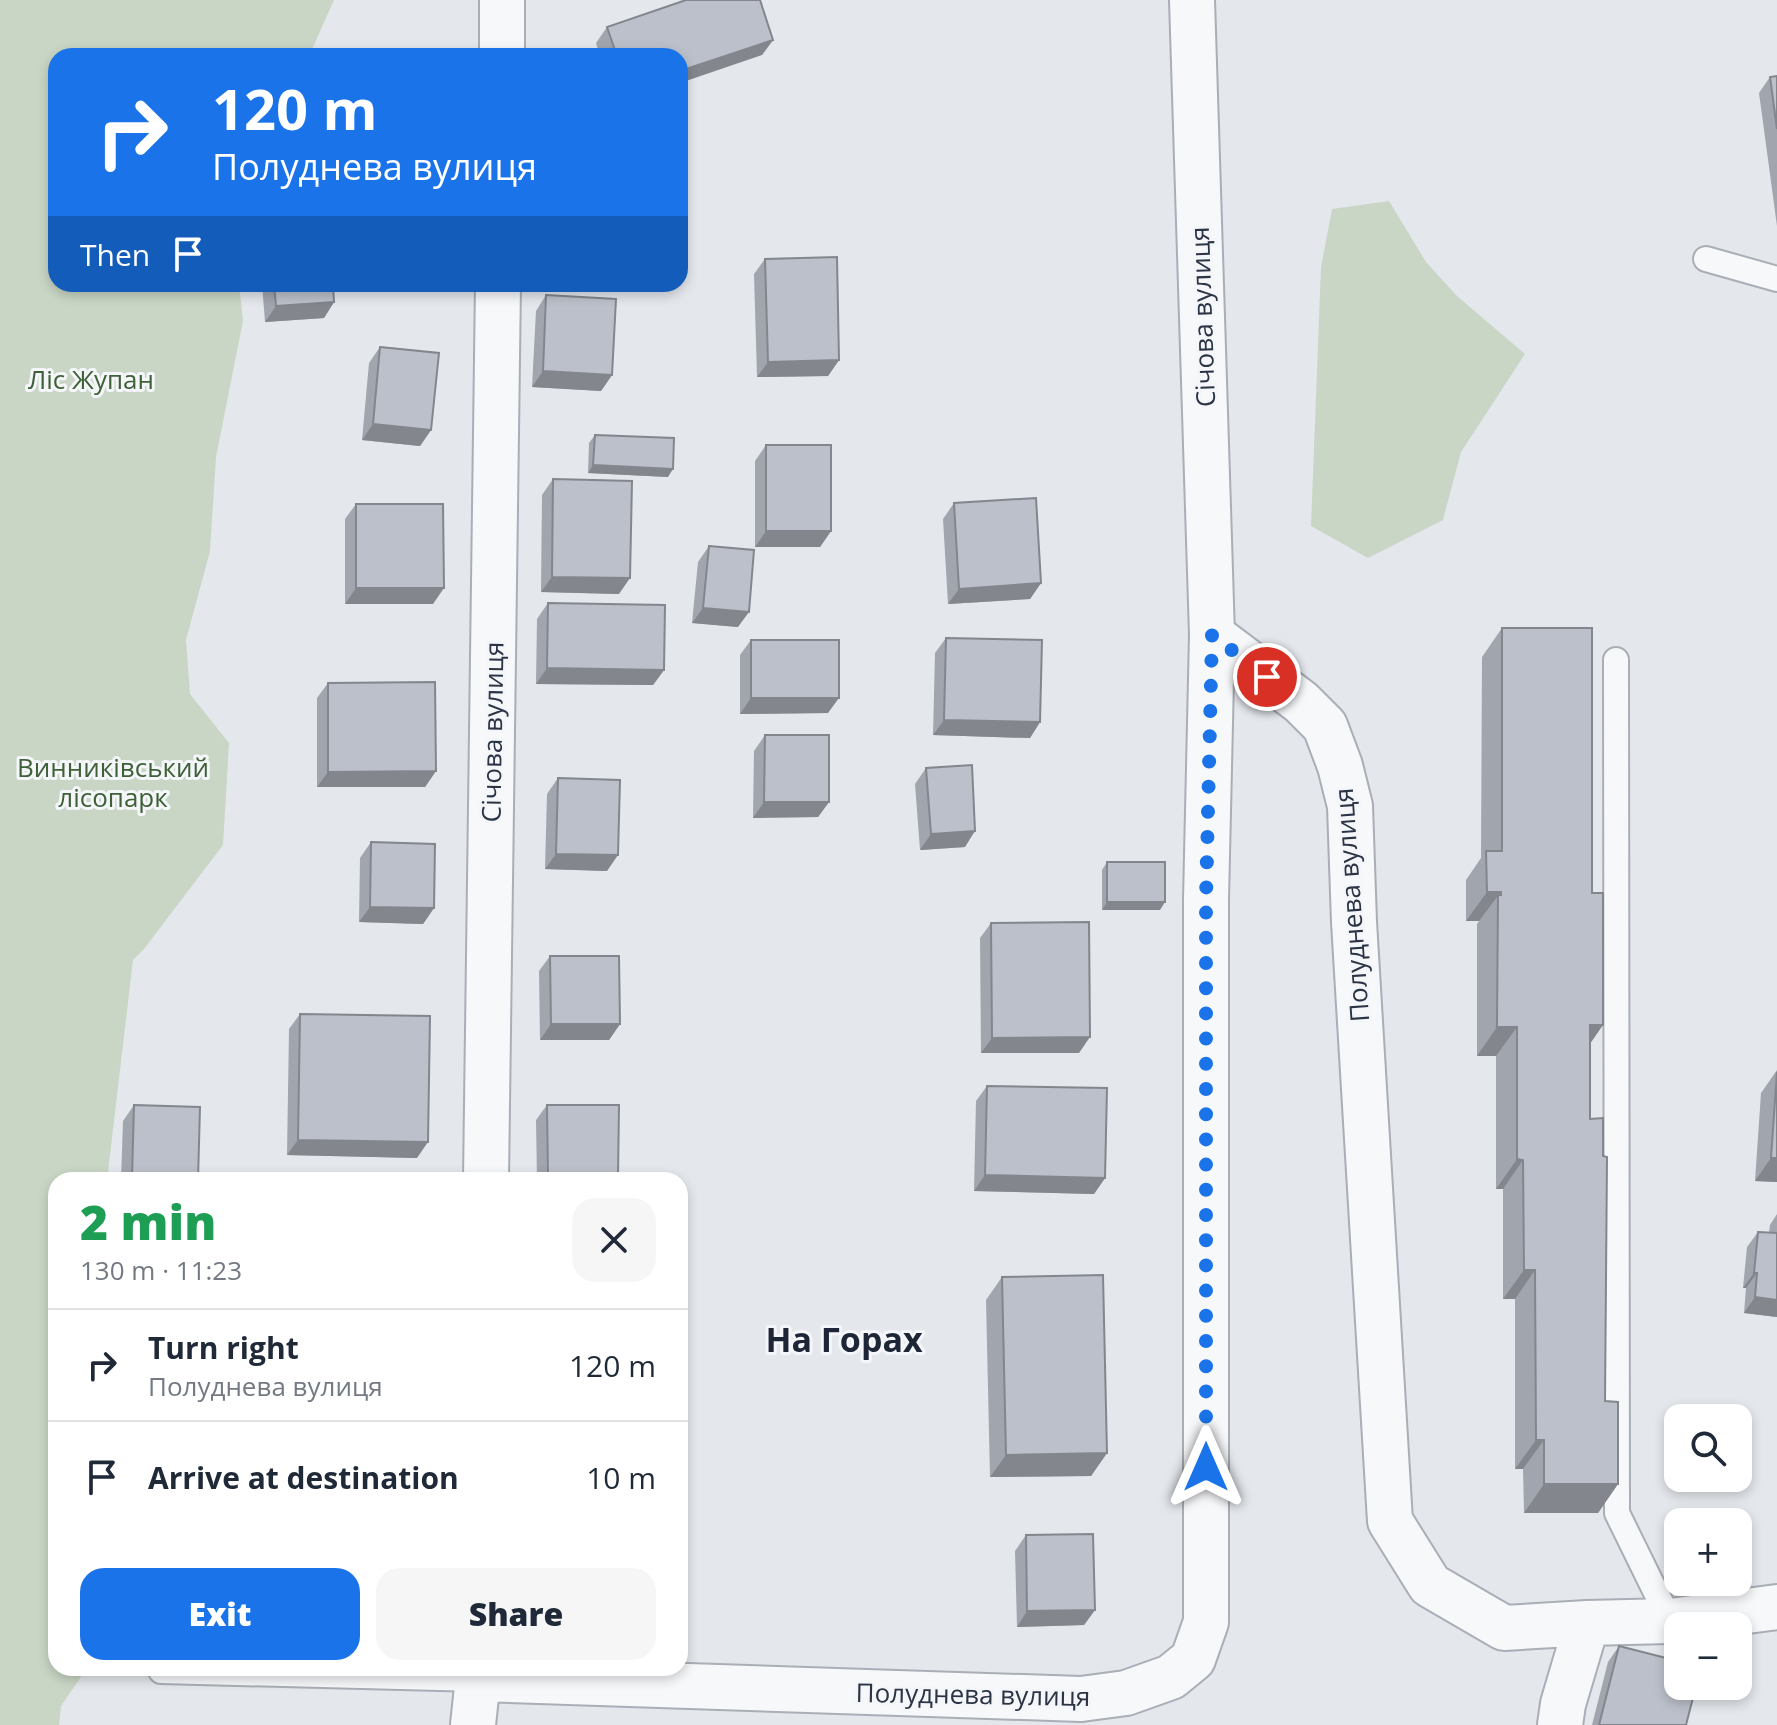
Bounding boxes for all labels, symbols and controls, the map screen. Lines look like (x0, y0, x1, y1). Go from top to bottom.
text: 120 m (212, 70, 378, 146)
icon: right (80, 80, 184, 184)
text: Полуднева вулиця (212, 142, 537, 191)
street label: Січова вулиця (1181, 226, 1223, 408)
icon: arrive (166, 232, 210, 276)
text: Then (80, 234, 150, 275)
park label: Ліс Жупан (28, 361, 154, 397)
street label: Січова вулиця (472, 641, 512, 823)
pin (1233, 643, 1301, 711)
icon: arrive (1245, 655, 1289, 699)
park label: Винниківський лісопарк (17, 749, 209, 815)
street label: Полуднева вулиця (1325, 787, 1377, 1023)
text: 2 min (80, 1189, 216, 1254)
button: close (572, 1198, 656, 1282)
text: 130 m · 11:23 (80, 1252, 242, 1288)
district label: На Горах (765, 1316, 923, 1362)
text: Turn right (148, 1327, 299, 1368)
icon: right (80, 1343, 124, 1387)
text: 120 m (569, 1345, 656, 1386)
text: Полуднева вулиця (148, 1368, 383, 1404)
map controls (1664, 1404, 1752, 1700)
button: search (1664, 1404, 1752, 1492)
position arrow (1164, 1425, 1248, 1509)
icon: arrive (80, 1455, 124, 1499)
text: Arrive at destination (148, 1457, 459, 1498)
text: 10 m (586, 1457, 656, 1498)
button: + (1664, 1508, 1752, 1596)
button: Exit (80, 1568, 360, 1660)
button: Share (376, 1568, 656, 1660)
button: − (1664, 1612, 1752, 1700)
street label: Полуднева вулиця (855, 1674, 1091, 1714)

